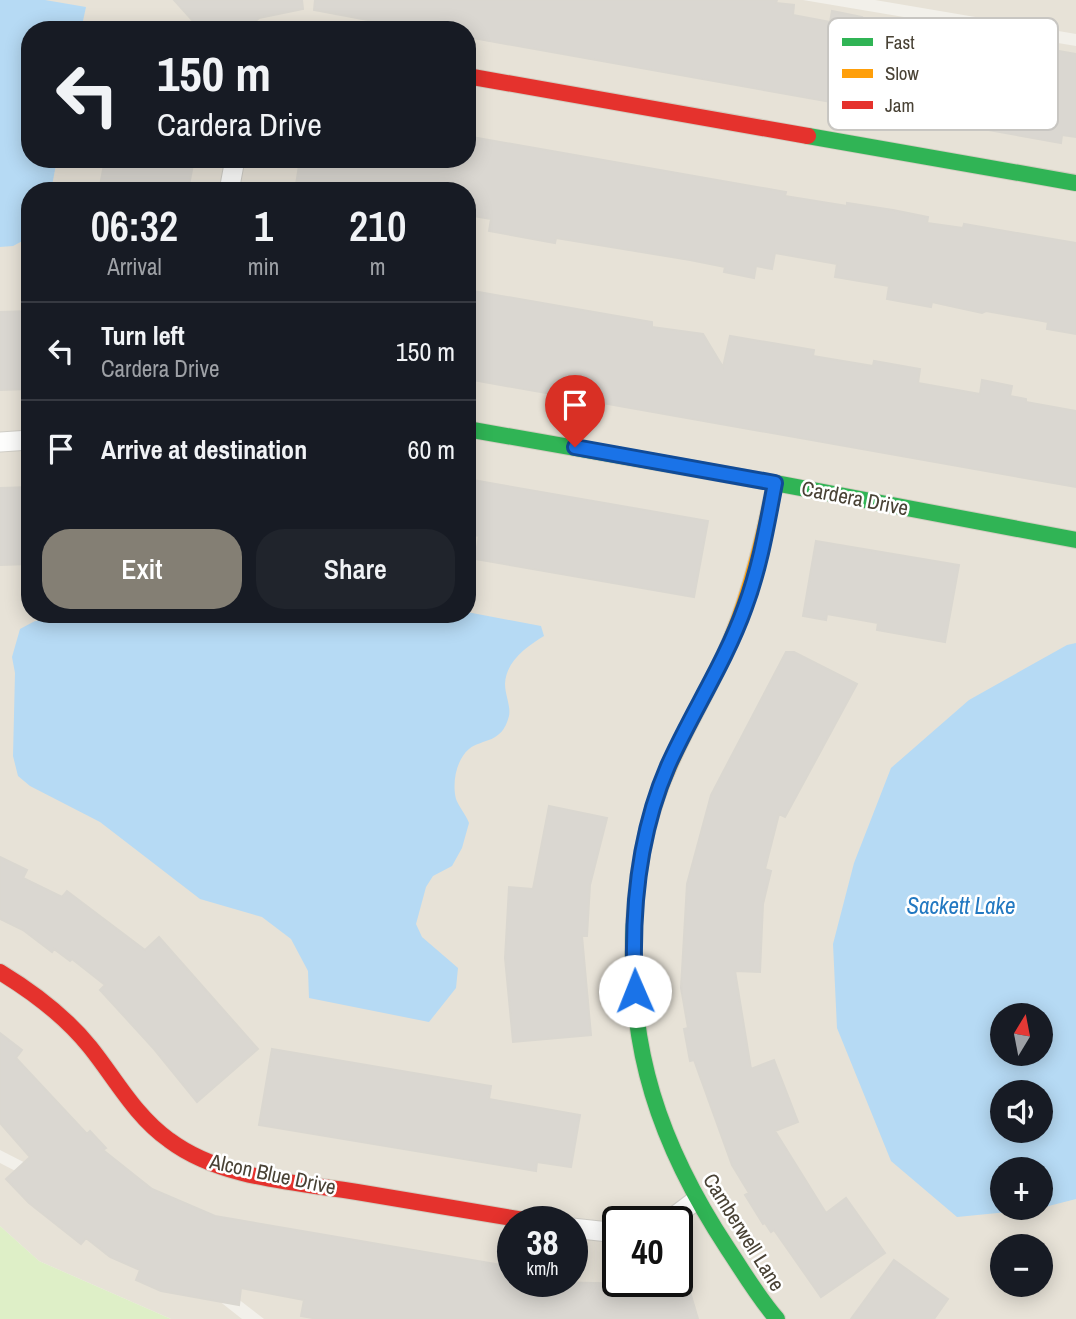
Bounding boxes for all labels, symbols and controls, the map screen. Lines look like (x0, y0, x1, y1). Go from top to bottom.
legend (828, 18, 1058, 130)
text: Fast (885, 29, 915, 55)
text: 150 m (157, 40, 271, 106)
icon: left (42, 49, 133, 140)
text: Slow (885, 60, 920, 86)
text: Jam (885, 92, 914, 118)
text: Cardera Drive (157, 103, 322, 146)
text: 06:32 (91, 198, 178, 254)
text: 1 (254, 198, 273, 254)
text: 210 (349, 198, 406, 254)
text: Arrival (107, 251, 162, 282)
text: min (248, 251, 279, 282)
text: m (370, 251, 385, 282)
text: Turn left (101, 318, 185, 353)
icon: left (42, 332, 80, 370)
text: 150 m (396, 334, 455, 369)
text: Cardera Drive (101, 353, 219, 384)
pin (545, 375, 605, 447)
icon: arrive (556, 386, 594, 424)
icon: arrive (42, 430, 80, 468)
text: Arrive at destination (101, 432, 307, 467)
text: 60 m (408, 432, 455, 467)
street label: Cardera Drive (799, 473, 911, 523)
button: Exit (42, 529, 242, 609)
button: Share (256, 529, 455, 609)
water label: Sackett Lake (906, 890, 1016, 921)
position arrow (598, 954, 672, 1028)
north arrow (990, 1003, 1054, 1066)
map controls (990, 1003, 1053, 1297)
button: sound (990, 1080, 1053, 1143)
street label: Alcon Blue Drive (206, 1146, 339, 1202)
button: + (990, 1157, 1053, 1220)
street label: Camberwell Lane (696, 1168, 792, 1296)
speed limit sign: 40 (602, 1206, 693, 1297)
text: 38 (527, 1219, 558, 1266)
button: − (990, 1234, 1053, 1297)
text: km/h (527, 1256, 559, 1281)

